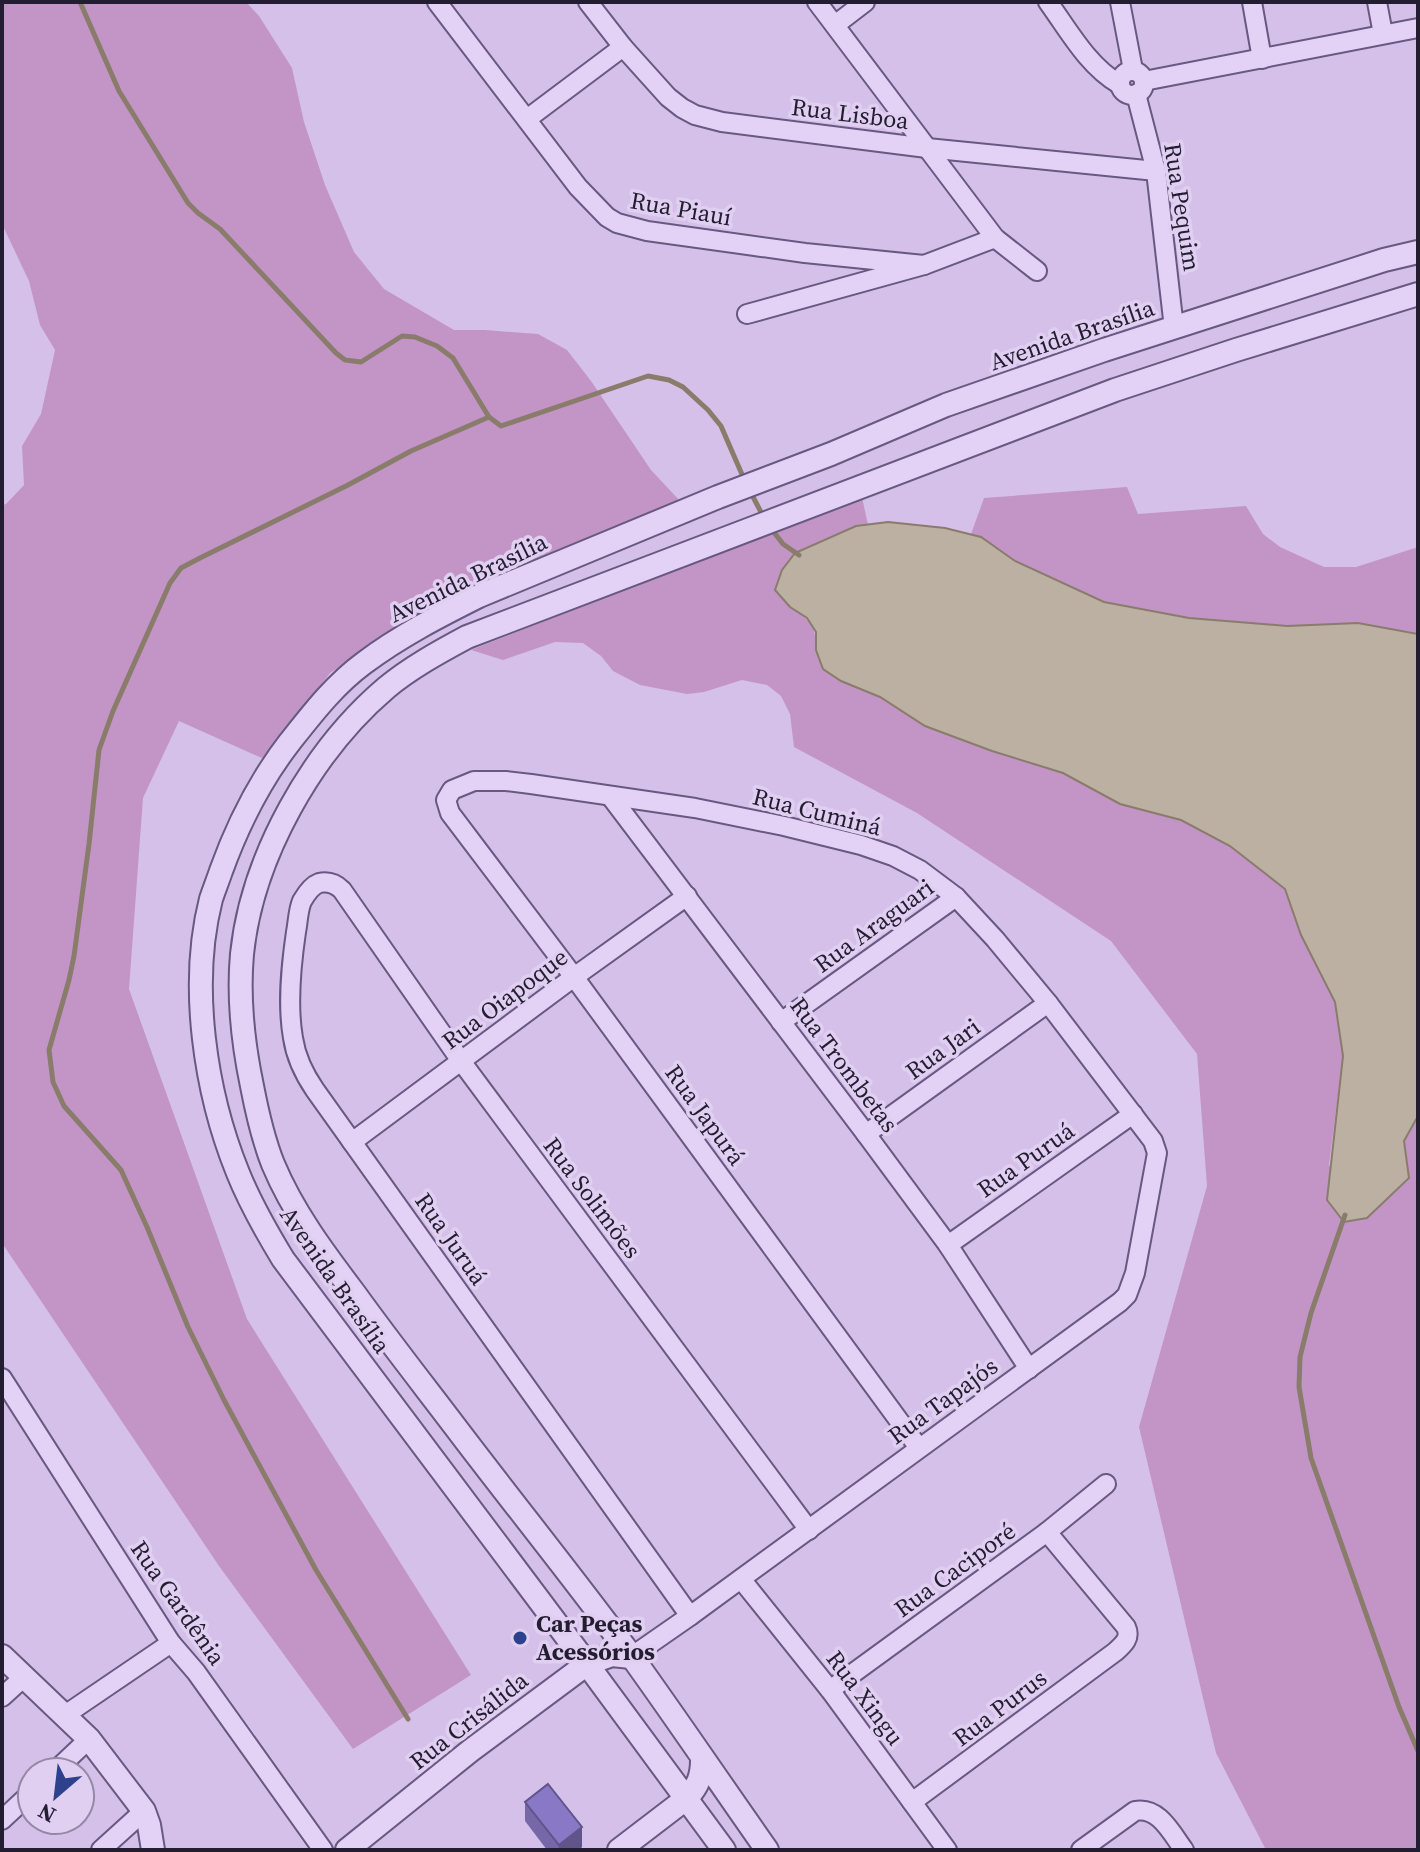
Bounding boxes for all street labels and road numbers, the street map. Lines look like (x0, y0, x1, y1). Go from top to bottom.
street label: Rua Lisboa (789, 90, 911, 137)
street label: Rua Pequim (1156, 141, 1209, 273)
street label: Rua Piauí (628, 183, 734, 234)
street label: Avenida Brasília (985, 291, 1160, 378)
street label: Avenida Brasília (383, 525, 553, 630)
street label: Rua Cuminá (749, 780, 886, 844)
street label: Rua Araguari (807, 871, 940, 980)
street label: Rua Oiapoque (435, 940, 574, 1057)
street label: Rua Trombetas (783, 990, 906, 1139)
street label: Rua Jari (899, 1010, 987, 1087)
street label: Rua Japurá (658, 1058, 754, 1172)
street label: Rua Puruá (971, 1114, 1082, 1205)
street label: Rua Solimões (536, 1130, 649, 1265)
street label: Rua Juruá (408, 1186, 496, 1292)
street label: Avenida Brasília (272, 1200, 399, 1360)
street label: Rua Tapajós (881, 1350, 1004, 1452)
street label: Rua Caciporé (887, 1514, 1022, 1625)
street label: Rua Gardênia (123, 1534, 234, 1672)
street label: Rua Xingu (819, 1644, 912, 1752)
street label: Rua Purus (946, 1661, 1053, 1754)
street label: Rua Crisálida (403, 1663, 535, 1777)

